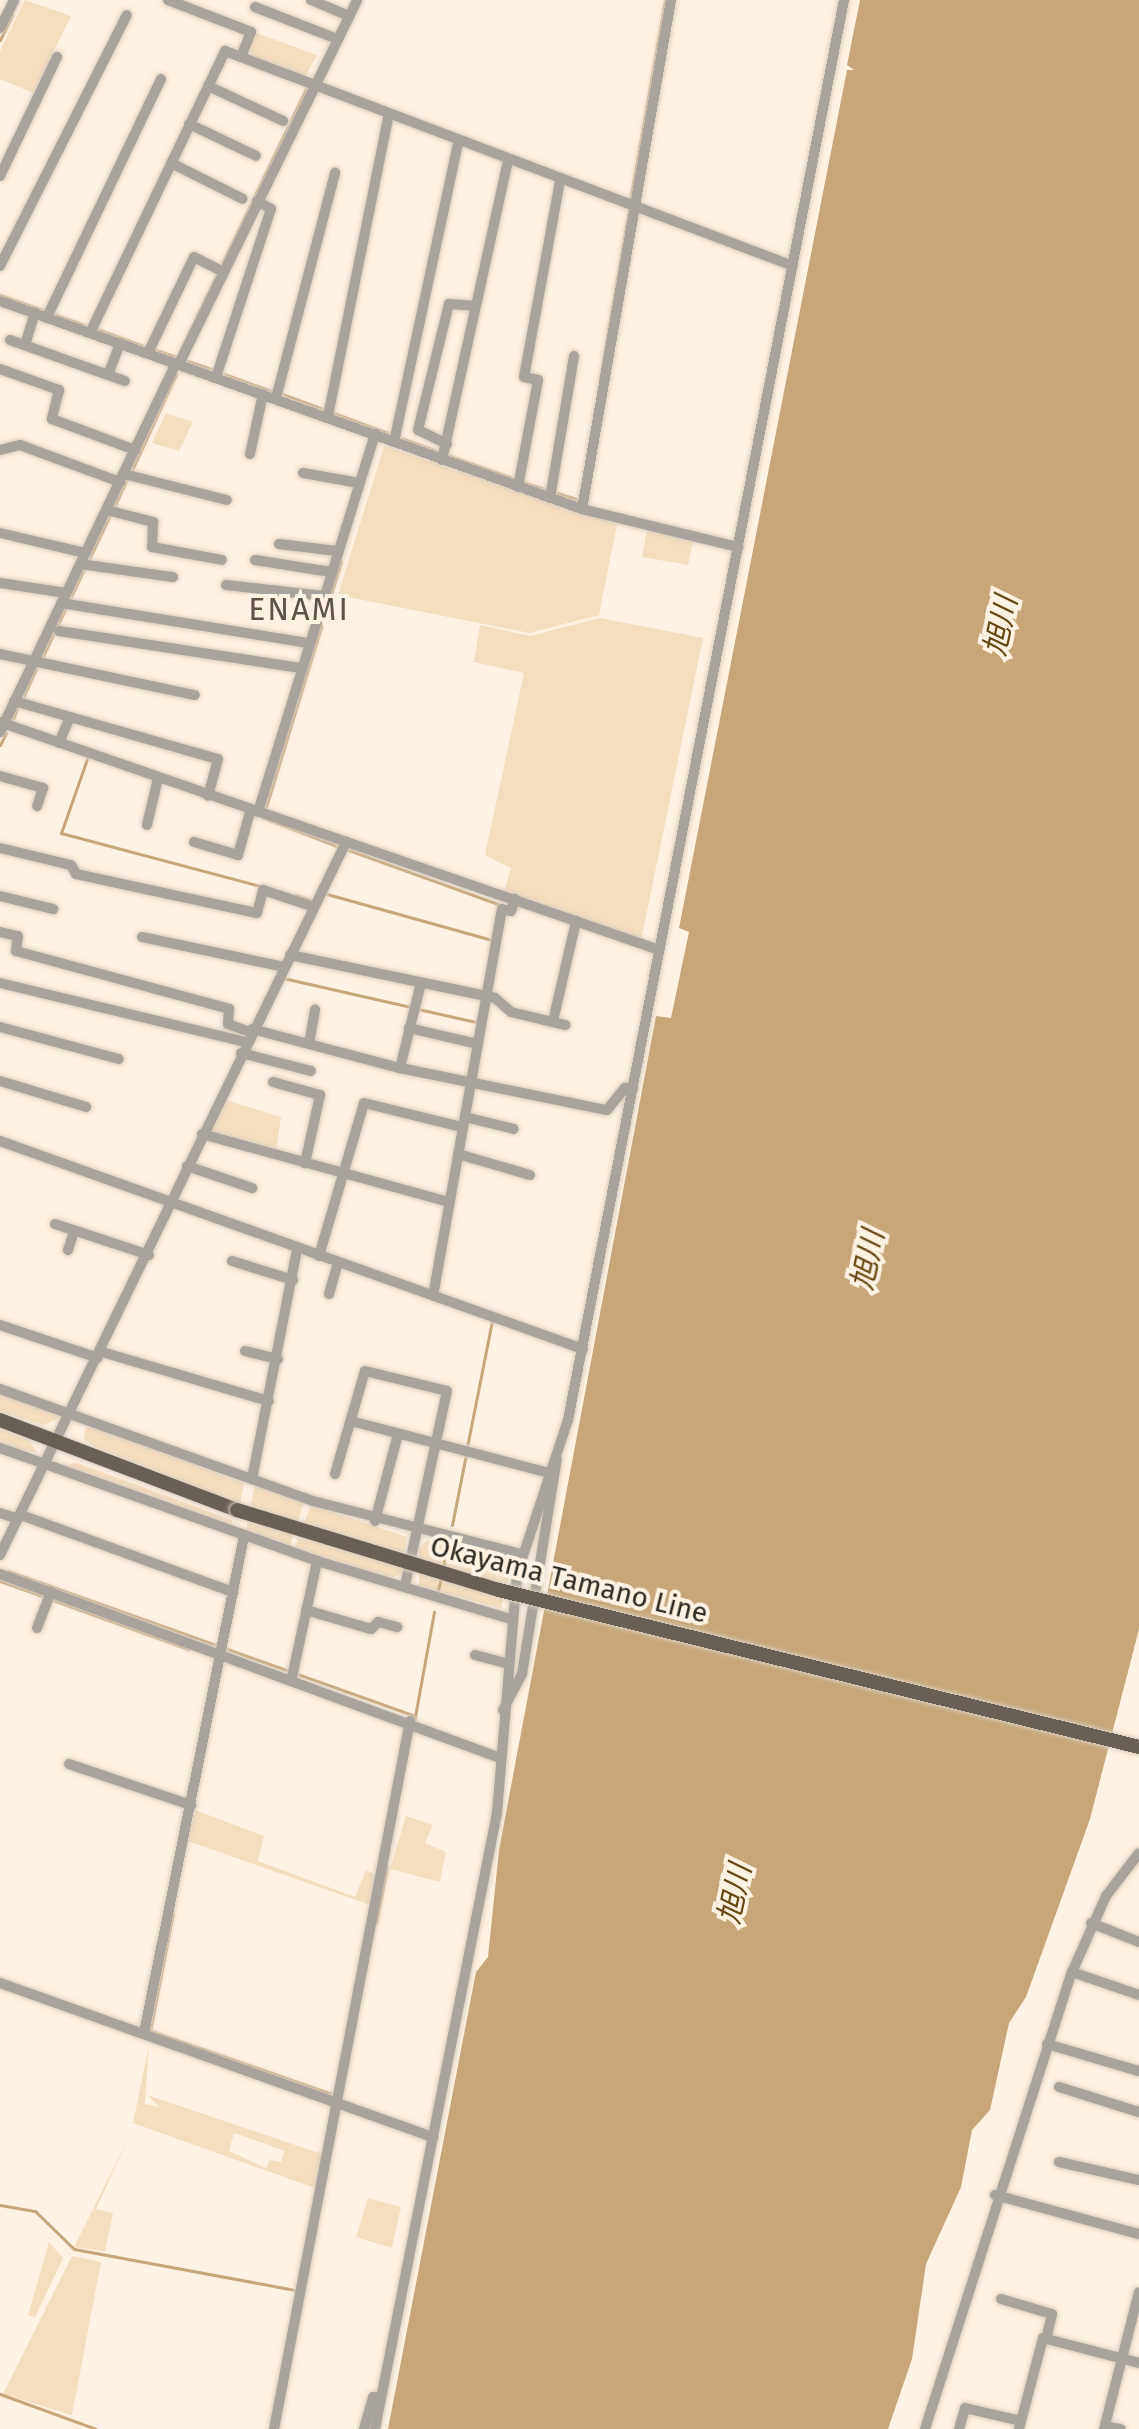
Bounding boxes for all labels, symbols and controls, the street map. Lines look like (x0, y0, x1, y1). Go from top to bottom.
district label: ENAMI (248, 590, 350, 628)
water label: 旭川 (977, 593, 1025, 659)
water label: 旭川 (844, 1227, 892, 1293)
street label: Okayama Tamano Line (427, 1529, 711, 1631)
water label: 旭川 (711, 1861, 759, 1927)

